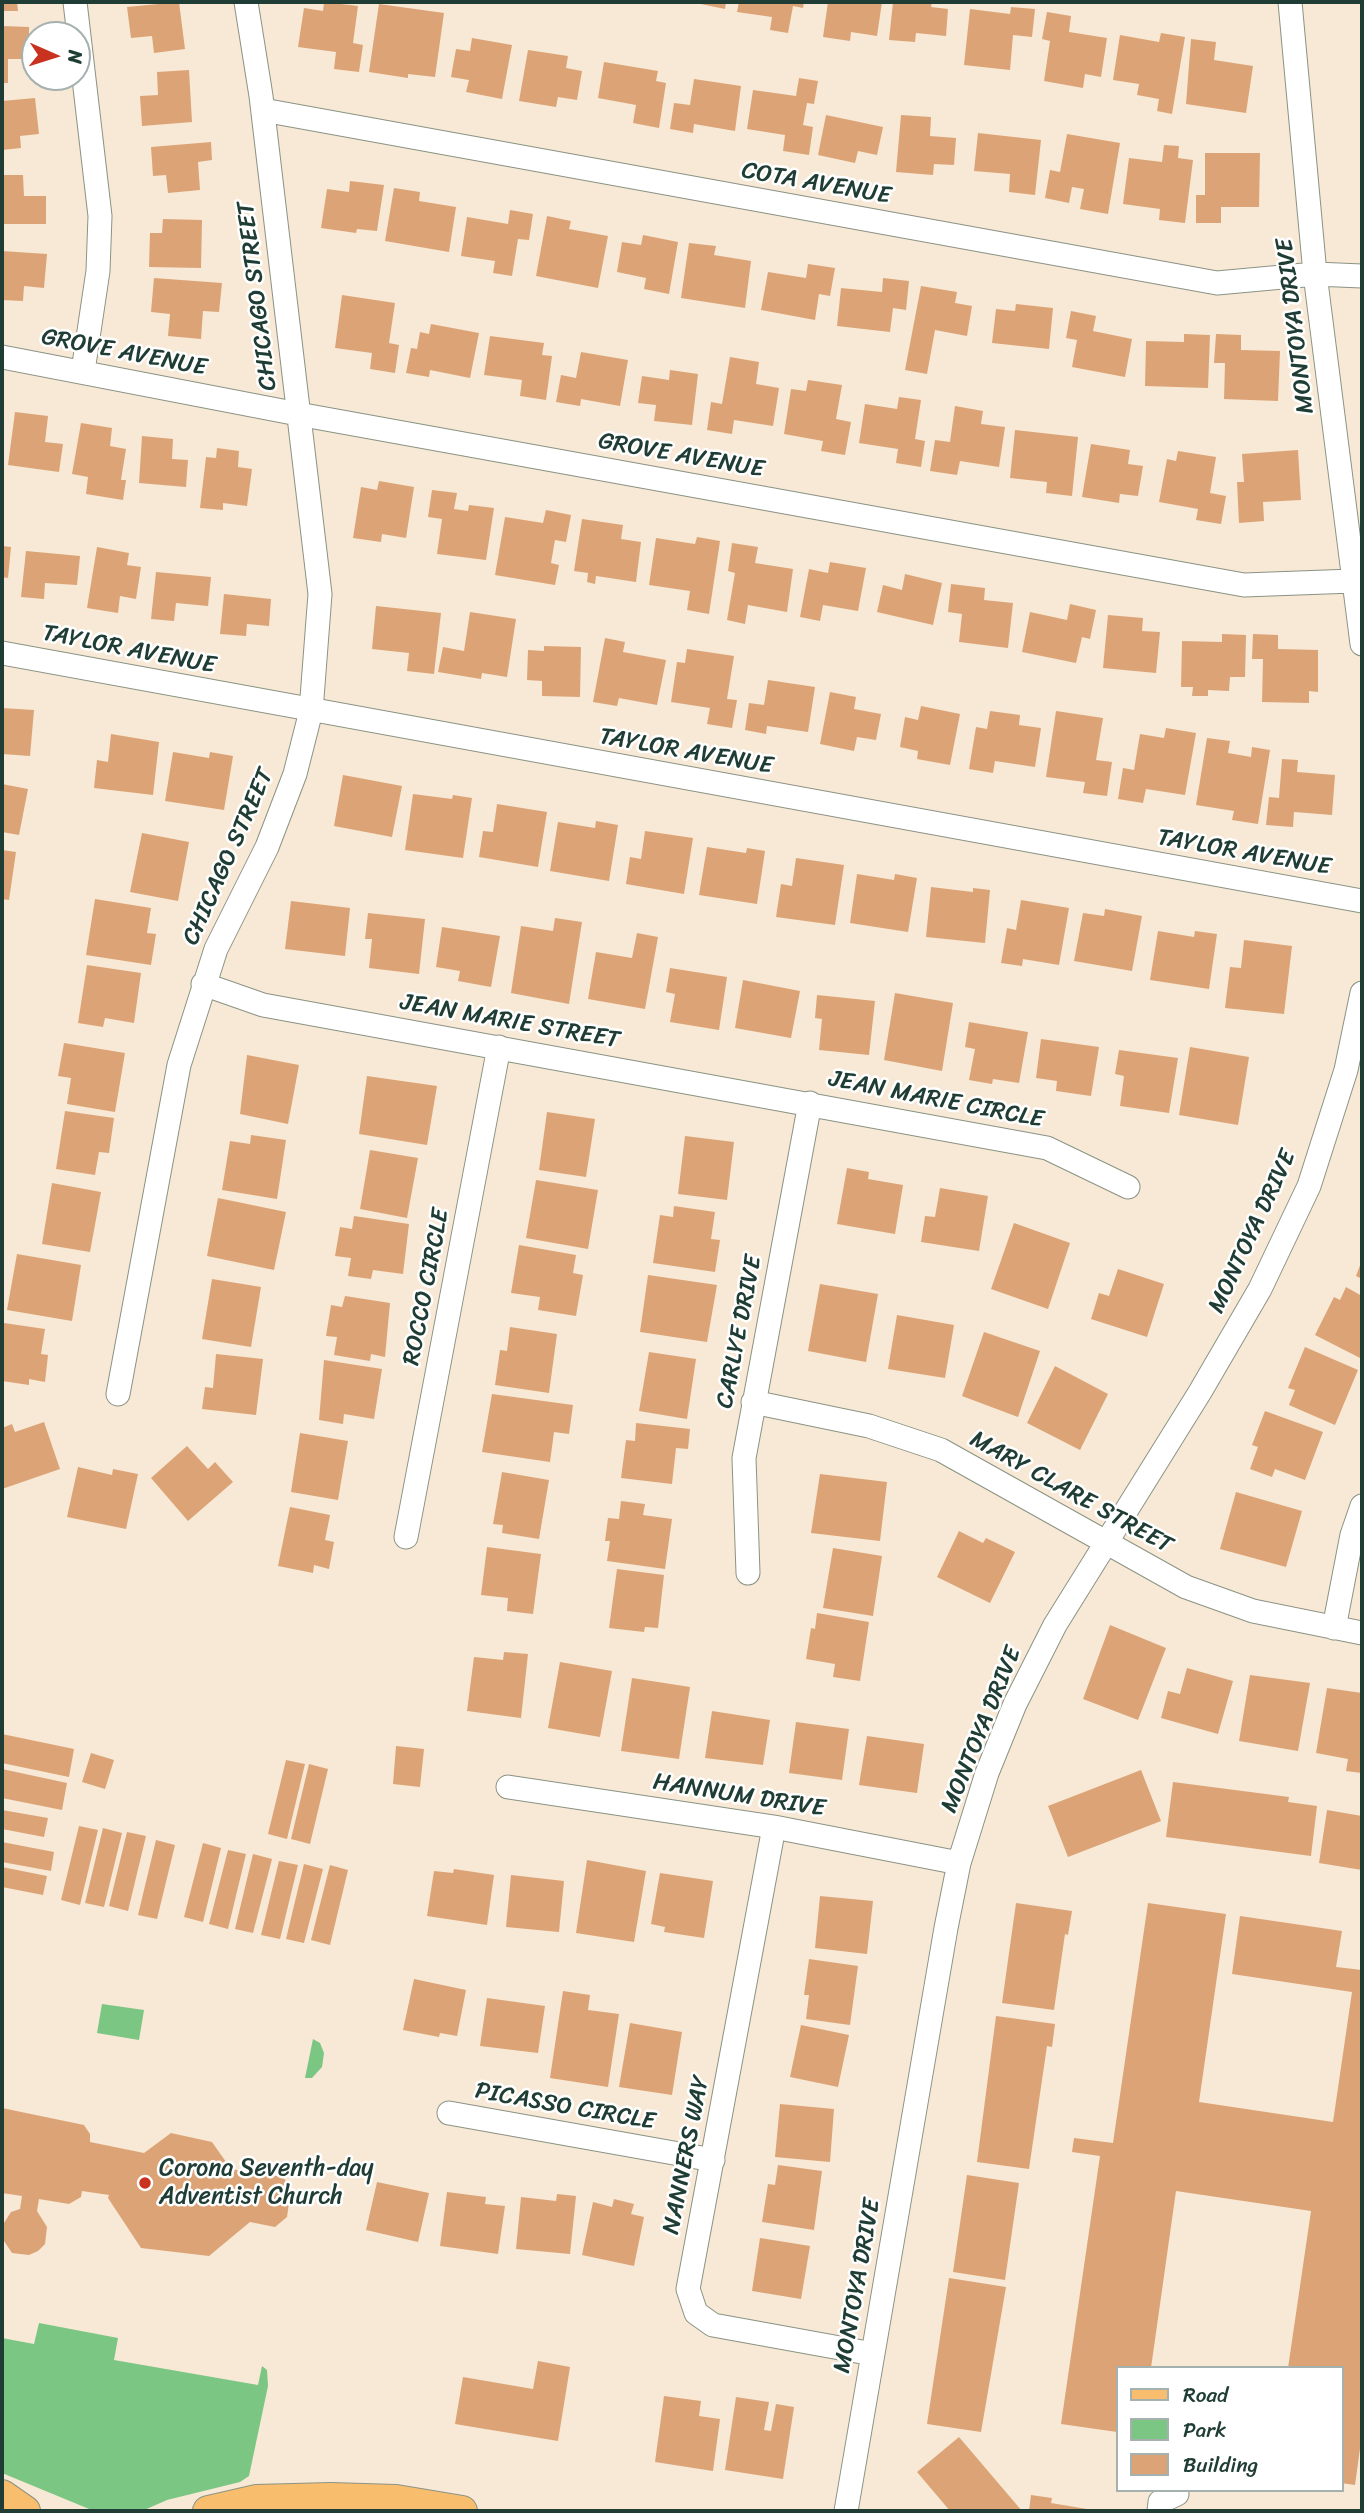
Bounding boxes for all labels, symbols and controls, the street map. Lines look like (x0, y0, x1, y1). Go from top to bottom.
north arrow (21, 21, 91, 91)
text: N (59, 50, 92, 64)
street label: COTA AVENUE (739, 157, 893, 211)
street label: CHICAGO STREET (232, 200, 284, 392)
street label: MONTOYA DRIVE (1271, 237, 1321, 415)
street label: GROVE AVENUE (39, 323, 209, 383)
street label: GROVE AVENUE (596, 427, 766, 485)
street label: TAYLOR AVENUE (40, 619, 218, 681)
street label: TAYLOR AVENUE (597, 723, 775, 781)
street label: CHICAGO STREET (177, 764, 281, 950)
street label: TAYLOR AVENUE (1155, 824, 1333, 882)
street label: JEAN MARIE STREET (398, 989, 622, 1055)
street label: JEAN MARIE CIRCLE (826, 1065, 1046, 1135)
street label: MONTOYA DRIVE (1203, 1146, 1303, 1318)
street label: ROCCO CIRCLE (398, 1206, 456, 1368)
street label: CARLYE DRIVE (711, 1253, 769, 1411)
street label: MARY CLARE STREET (965, 1425, 1177, 1561)
street label: MONTOYA DRIVE (936, 1643, 1028, 1817)
street label: HANNUM DRIVE (651, 1768, 827, 1824)
street label: NANNERS WAY (658, 2073, 716, 2237)
street label: PICASSO CIRCLE (473, 2077, 657, 2137)
place label: Corona Seventh-day Adventist Church (159, 2155, 374, 2211)
marker: Corona Seventh-day Adventist Church (137, 2175, 153, 2191)
street label: MONTOYA DRIVE (828, 2197, 888, 2375)
legend (1116, 2366, 1343, 2492)
text: Road (1183, 2376, 1228, 2414)
text: Park (1183, 2411, 1226, 2449)
text: Building (1183, 2446, 1258, 2484)

